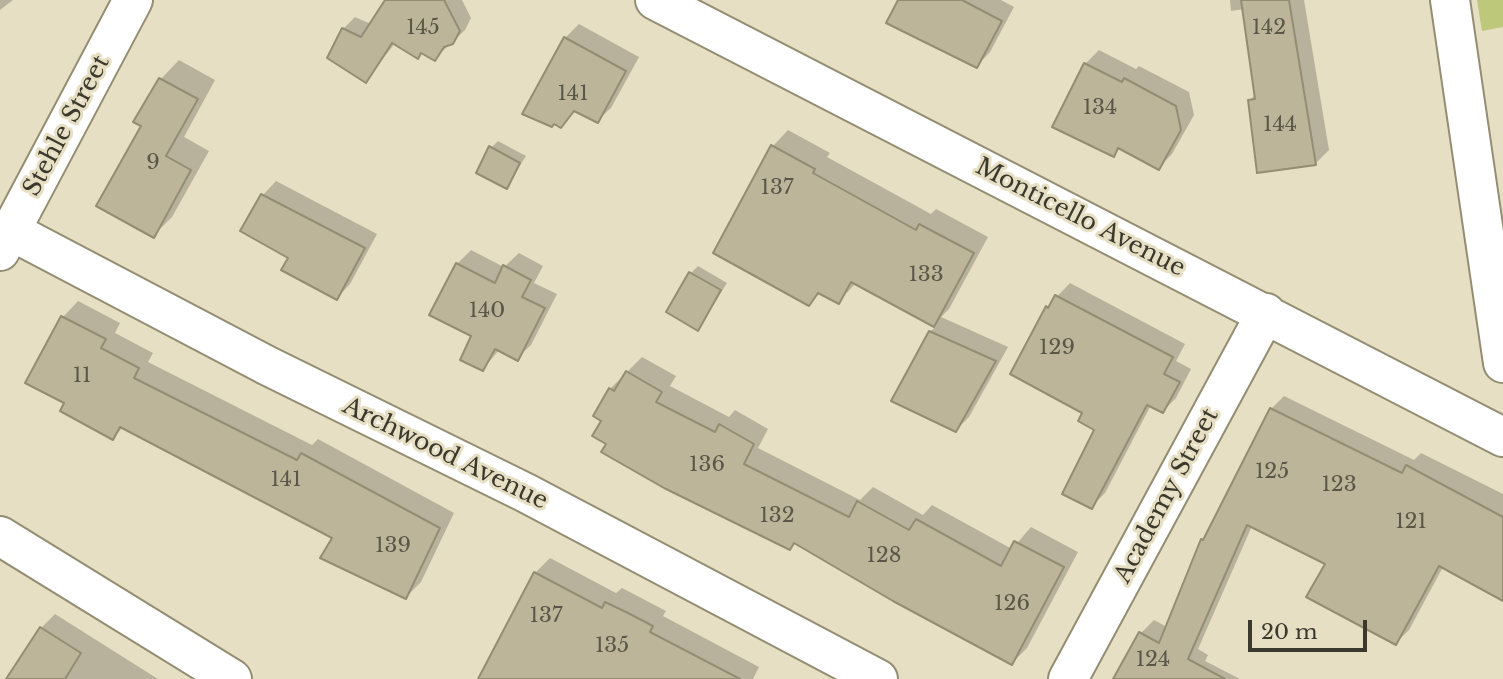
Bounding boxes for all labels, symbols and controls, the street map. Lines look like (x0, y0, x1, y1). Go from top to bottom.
house number: 145 (406, 15, 440, 41)
house number: 142 (1252, 15, 1286, 41)
street label: Stehle Street (18, 51, 116, 201)
house number: 141 (557, 81, 589, 107)
house number: 134 (1083, 95, 1117, 121)
house number: 144 (1263, 112, 1297, 138)
house number: 9 (146, 150, 160, 176)
street label: Monticello Avenue (970, 153, 1190, 283)
house number: 137 (761, 175, 793, 201)
house number: 133 (908, 262, 944, 288)
house number: 140 (469, 298, 505, 324)
house number: 129 (1039, 335, 1075, 361)
house number: 11 (73, 363, 91, 389)
street label: Archwood Avenue (338, 392, 552, 516)
street label: Academy Street (1109, 404, 1225, 588)
house number: 136 (689, 452, 725, 478)
house number: 125 (1255, 459, 1289, 485)
house number: 141 (270, 467, 302, 493)
house number: 123 (1321, 472, 1357, 498)
house number: 132 (759, 503, 795, 529)
house number: 121 (1395, 509, 1427, 535)
house number: 139 (375, 533, 411, 559)
house number: 128 (866, 543, 902, 569)
house number: 126 (994, 591, 1030, 617)
house number: 137 (530, 603, 562, 629)
scale bar (1251, 606, 1370, 650)
text: 20 m (1261, 619, 1318, 645)
house number: 135 (595, 633, 629, 659)
house number: 124 (1136, 647, 1170, 673)

